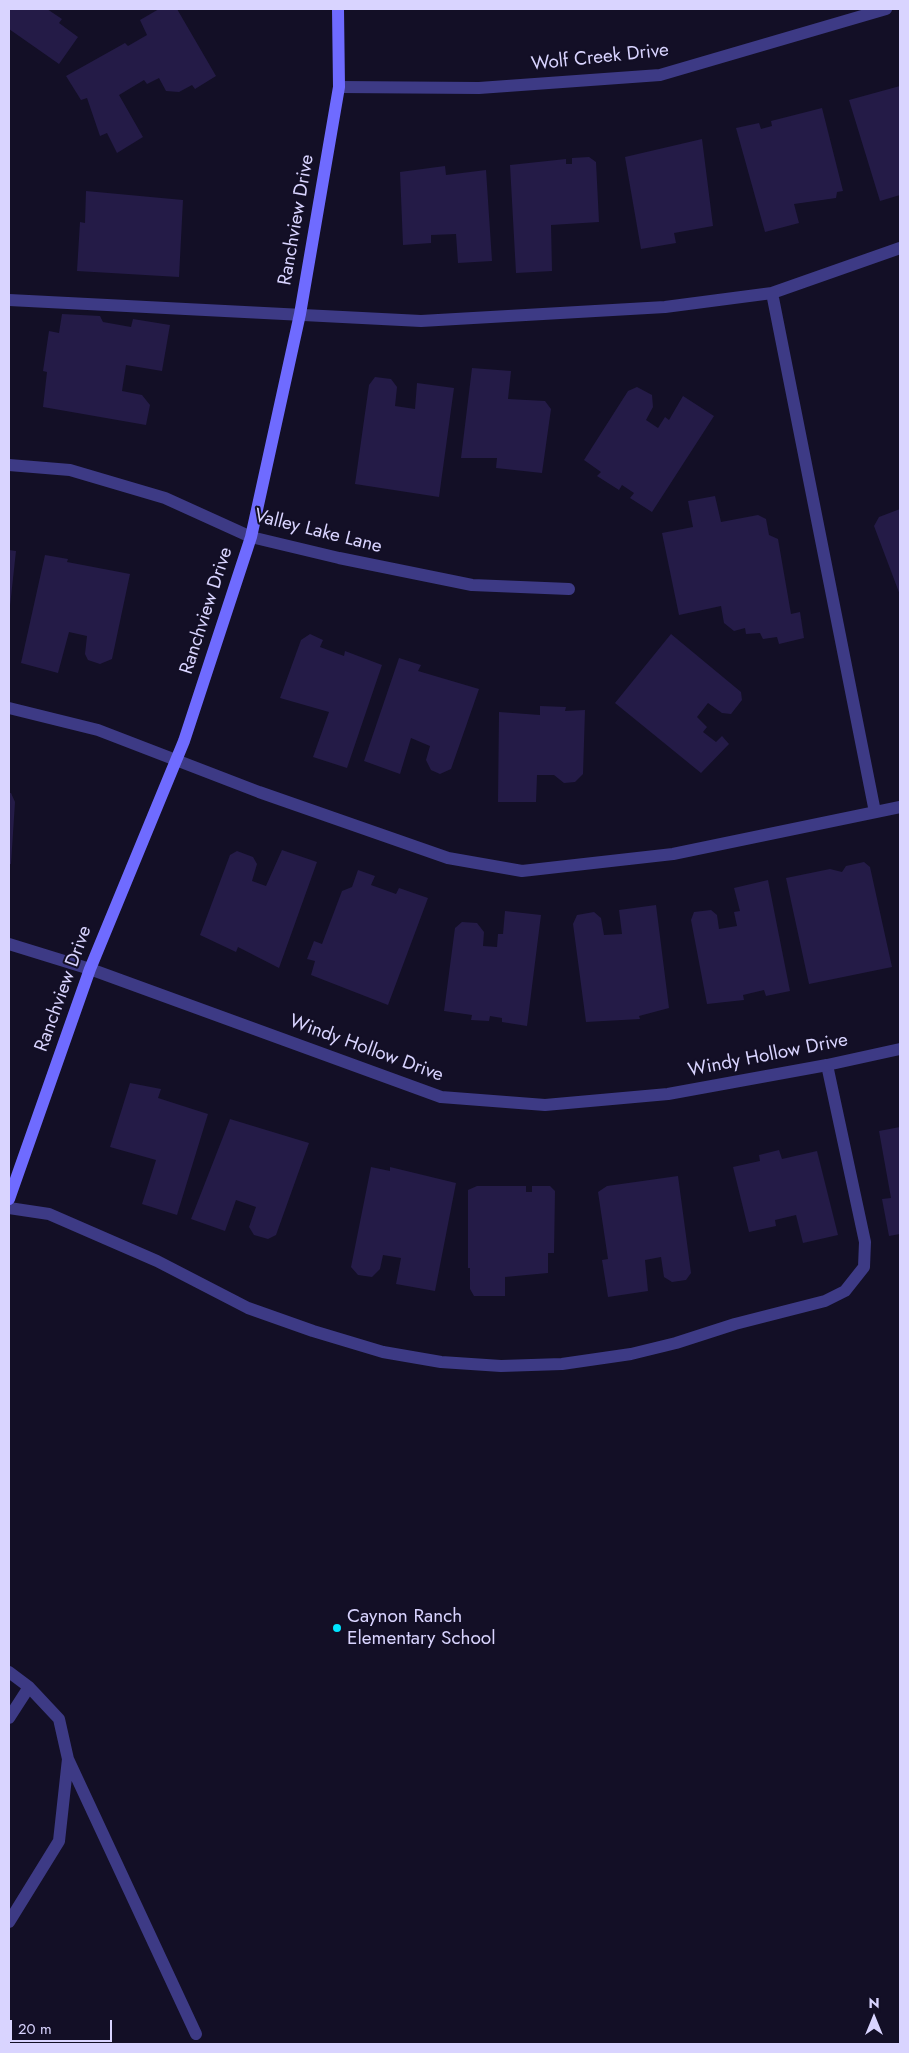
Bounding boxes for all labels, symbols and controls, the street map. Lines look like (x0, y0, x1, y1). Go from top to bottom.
street label: Wolf Creek Drive (530, 39, 670, 77)
street label: Ranchview Drive (274, 153, 320, 287)
street label: Valley Lake Lane (252, 505, 384, 559)
street label: Ranchview Drive (176, 545, 238, 677)
street label: Ranchview Drive (31, 923, 97, 1055)
street label: Windy Hollow Drive (286, 1011, 446, 1087)
street label: Windy Hollow Drive (686, 1029, 850, 1083)
place label: Caynon Ranch Elementary School (347, 1606, 496, 1650)
marker: Caynon Ranch Elementary School (331, 1622, 343, 1634)
north arrow (849, 1993, 899, 2043)
text: N (868, 1993, 880, 2013)
scale bar (12, 2010, 115, 2042)
text: 20 m (18, 2018, 52, 2040)

